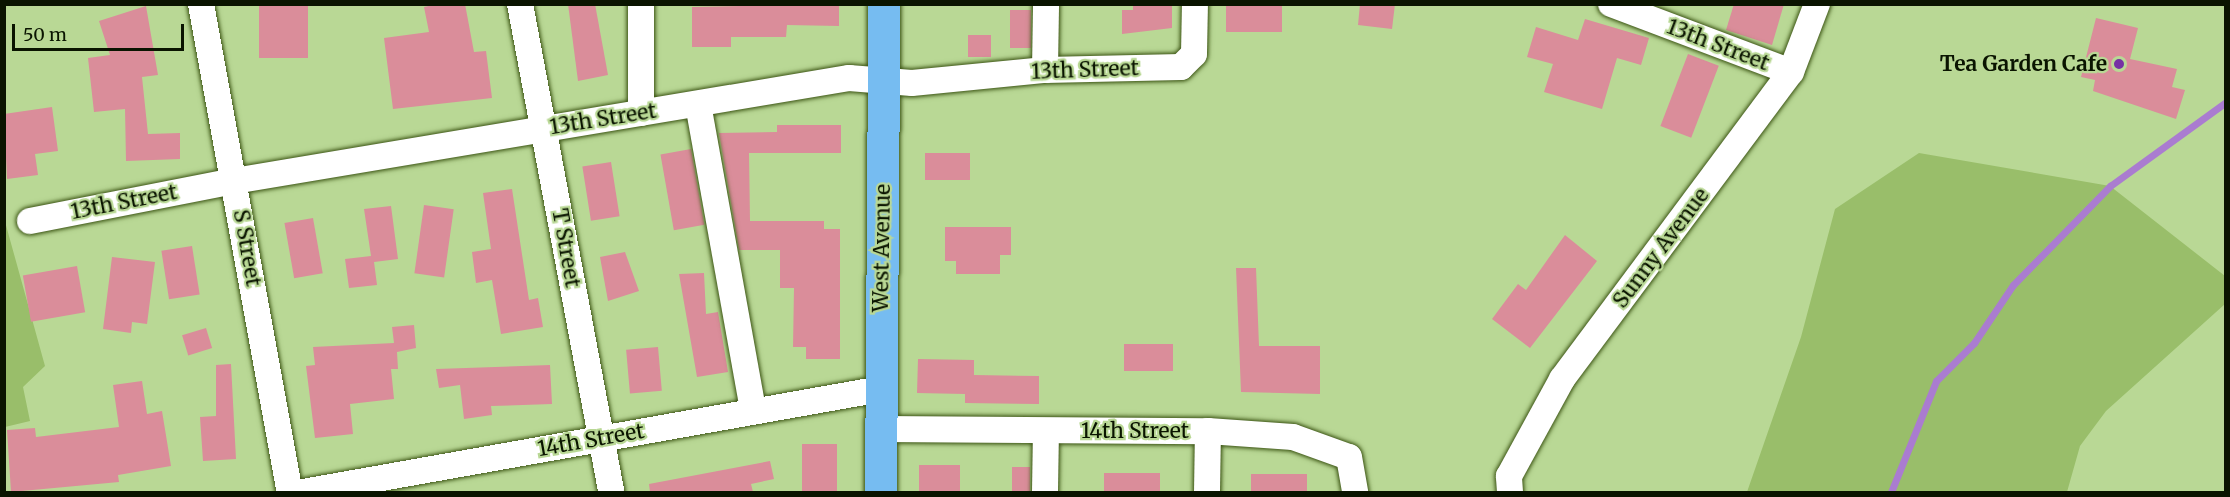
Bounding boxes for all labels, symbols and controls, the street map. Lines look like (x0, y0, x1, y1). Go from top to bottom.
scale bar (15, 12, 188, 50)
street label: 13th Street (1663, 14, 1773, 76)
text: 50 m (23, 23, 67, 46)
place label: Tea Garden Cafe (1940, 51, 2107, 77)
street label: 13th Street (1031, 56, 1139, 84)
marker: Tea Garden Cafe (2112, 57, 2126, 71)
street label: 13th Street (548, 98, 658, 140)
street label: 13th Street (69, 179, 179, 225)
street label: Sunny Avenue (1608, 183, 1714, 313)
street label: West Avenue (868, 184, 896, 312)
street label: T Street (547, 207, 585, 289)
street label: S Street (228, 208, 266, 288)
street label: 14th Street (536, 418, 646, 462)
street label: 14th Street (1081, 418, 1189, 444)

